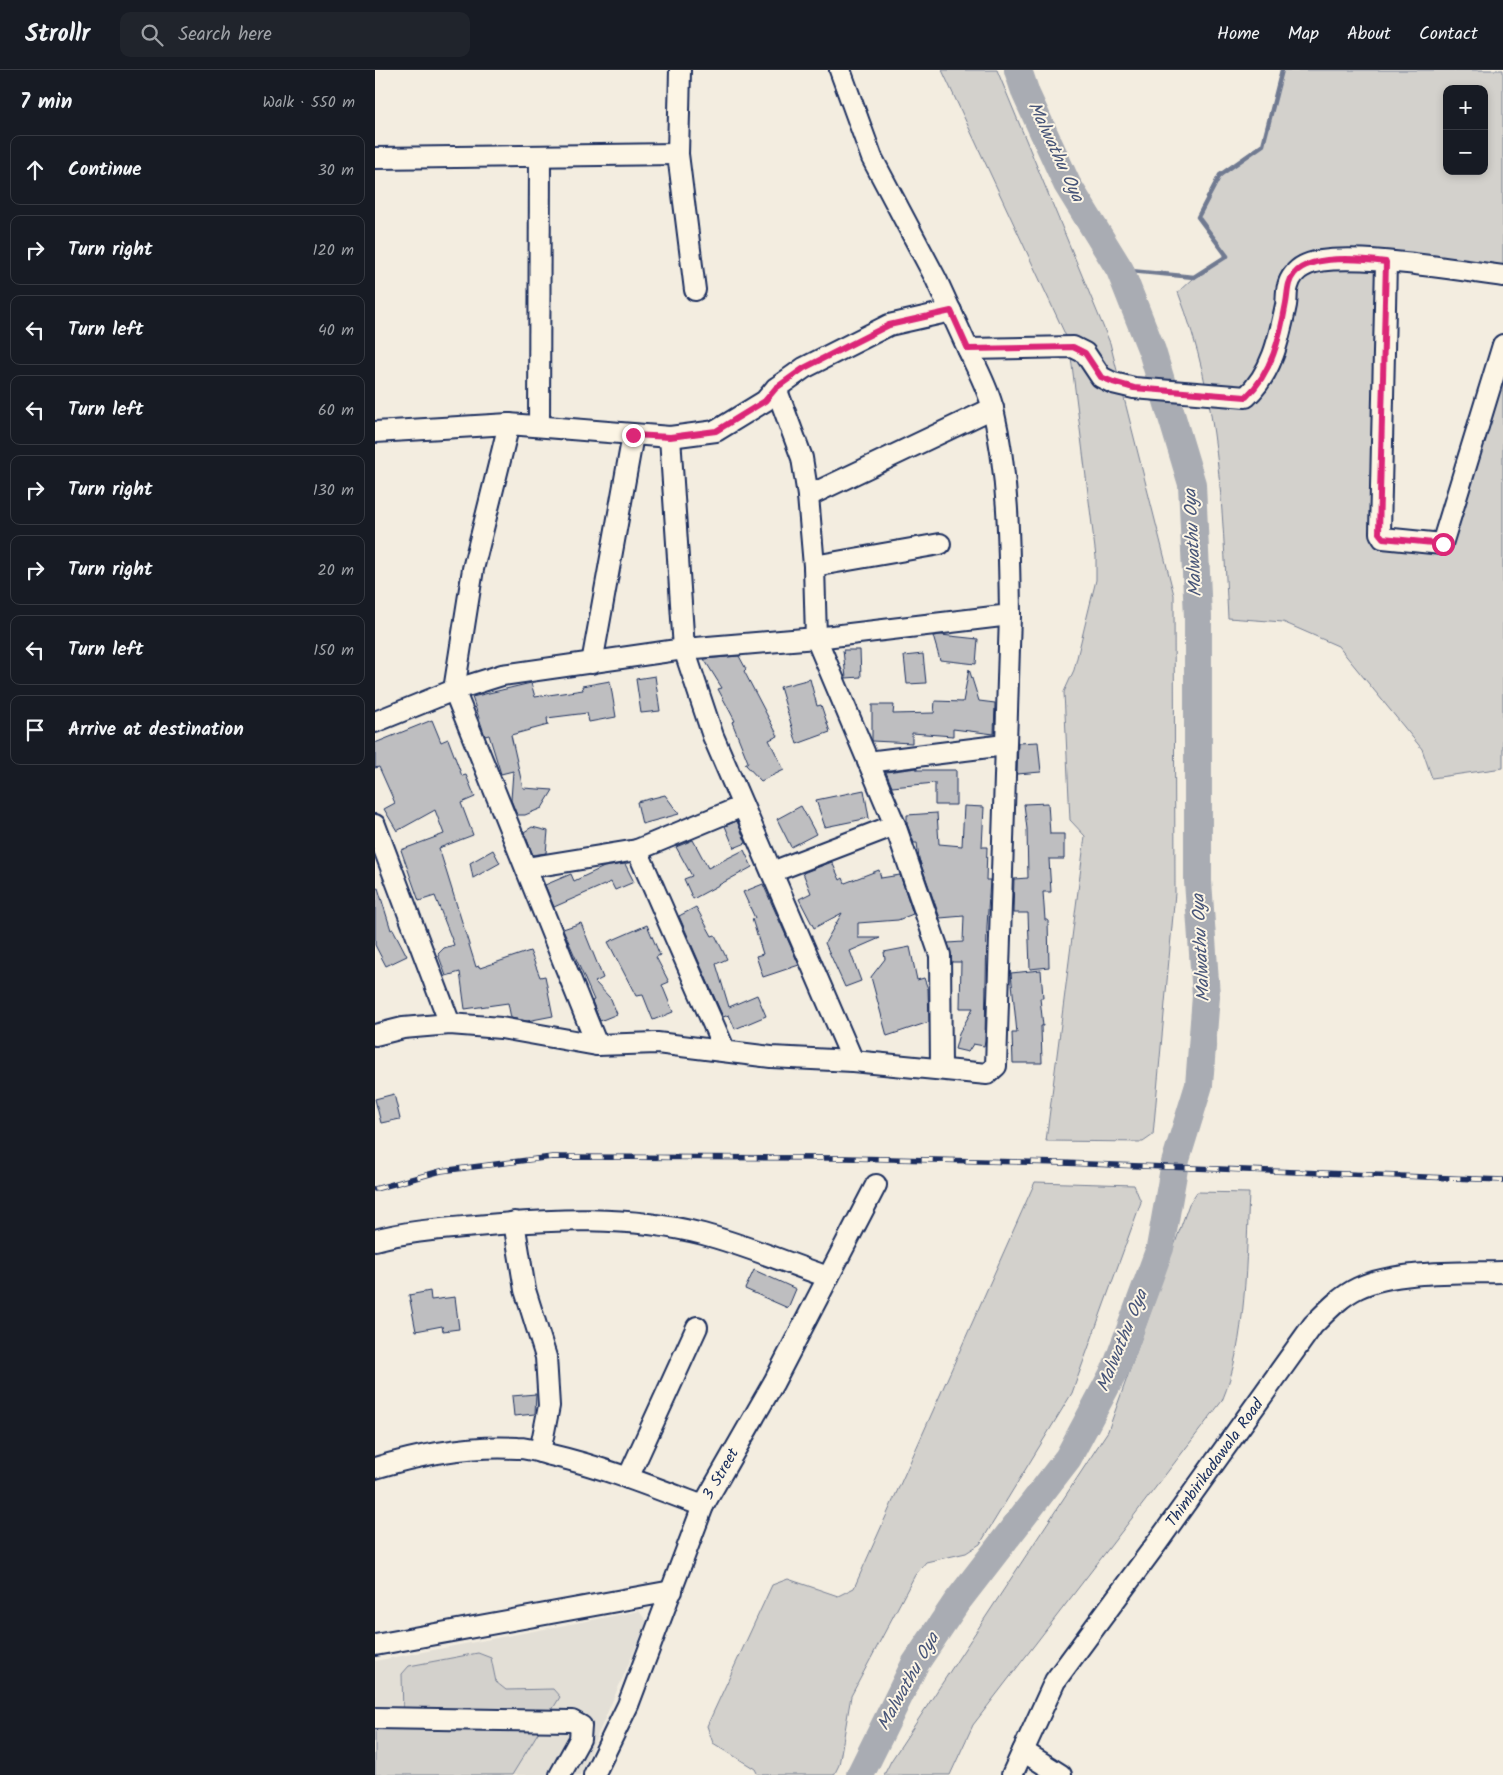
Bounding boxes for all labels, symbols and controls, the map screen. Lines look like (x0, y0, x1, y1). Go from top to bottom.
search box (120, 12, 470, 57)
text: Strollr (25, 15, 90, 54)
text: Search here (178, 20, 272, 50)
text: Home (1217, 20, 1260, 49)
text: Map (1288, 20, 1319, 49)
text: About (1347, 20, 1391, 49)
text: Contact (1419, 20, 1478, 49)
icon: search (138, 21, 166, 49)
map controls (1443, 85, 1488, 175)
button: + (1443, 85, 1488, 130)
text: 7 min (20, 86, 72, 119)
text: Walk · 550 m (263, 90, 355, 115)
water label: Malwathu Oya (1019, 97, 1092, 208)
button: − (1443, 130, 1488, 175)
text: Continue (68, 155, 141, 185)
icon: ahead (21, 156, 49, 184)
text: 30 m (318, 158, 354, 183)
text: Turn right (68, 235, 153, 265)
icon: right (21, 236, 49, 264)
text: 120 m (313, 238, 354, 263)
text: Turn left (68, 315, 143, 345)
icon: left (21, 316, 49, 344)
text: 40 m (318, 318, 354, 343)
text: Turn left (68, 395, 143, 425)
icon: left (21, 396, 49, 424)
text: 60 m (318, 398, 354, 423)
route end (622, 424, 645, 447)
text: Turn right (68, 475, 153, 505)
icon: right (21, 476, 49, 504)
text: 130 m (313, 478, 354, 503)
water label: Malwathu Oya (1177, 487, 1211, 598)
route start (1432, 533, 1455, 556)
text: Turn right (68, 555, 153, 585)
icon: right (21, 556, 49, 584)
text: 20 m (318, 558, 354, 583)
text: Turn left (68, 635, 143, 665)
icon: left (21, 636, 49, 664)
text: 150 m (313, 638, 354, 663)
text: Arrive at destination (68, 715, 244, 745)
icon: arrive (21, 716, 49, 744)
water label: Malwathu Oya (1185, 892, 1219, 1003)
water label: Malwathu Oya (1089, 1284, 1157, 1397)
street label: Thimbirikadawala Road (1160, 1393, 1271, 1533)
street label: 3 Street (696, 1443, 746, 1505)
water label: Malwathu Oya (870, 1626, 949, 1736)

